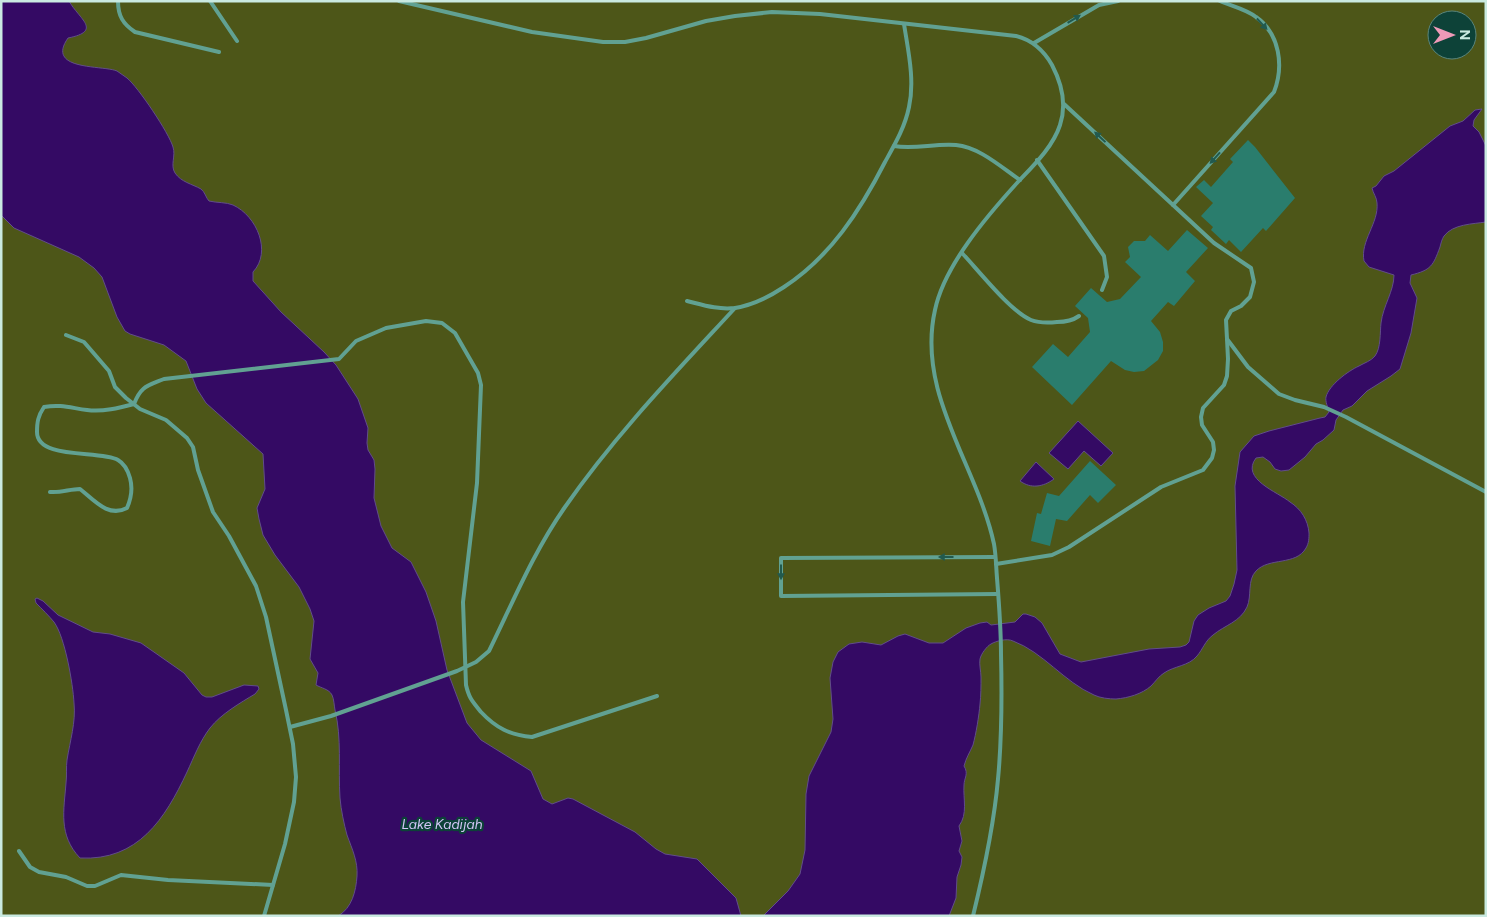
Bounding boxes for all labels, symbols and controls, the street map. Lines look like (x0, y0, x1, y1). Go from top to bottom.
north arrow (1427, 10, 1477, 60)
one-way arrow (1068, 14, 1081, 23)
one-way arrow (1256, 17, 1268, 29)
text: N (1456, 30, 1473, 40)
one-way arrow (1094, 131, 1106, 143)
one-way arrow (1209, 151, 1221, 163)
one-way arrow (938, 553, 954, 561)
one-way arrow (777, 565, 785, 581)
water label: Lake Kadijah (402, 816, 483, 833)

